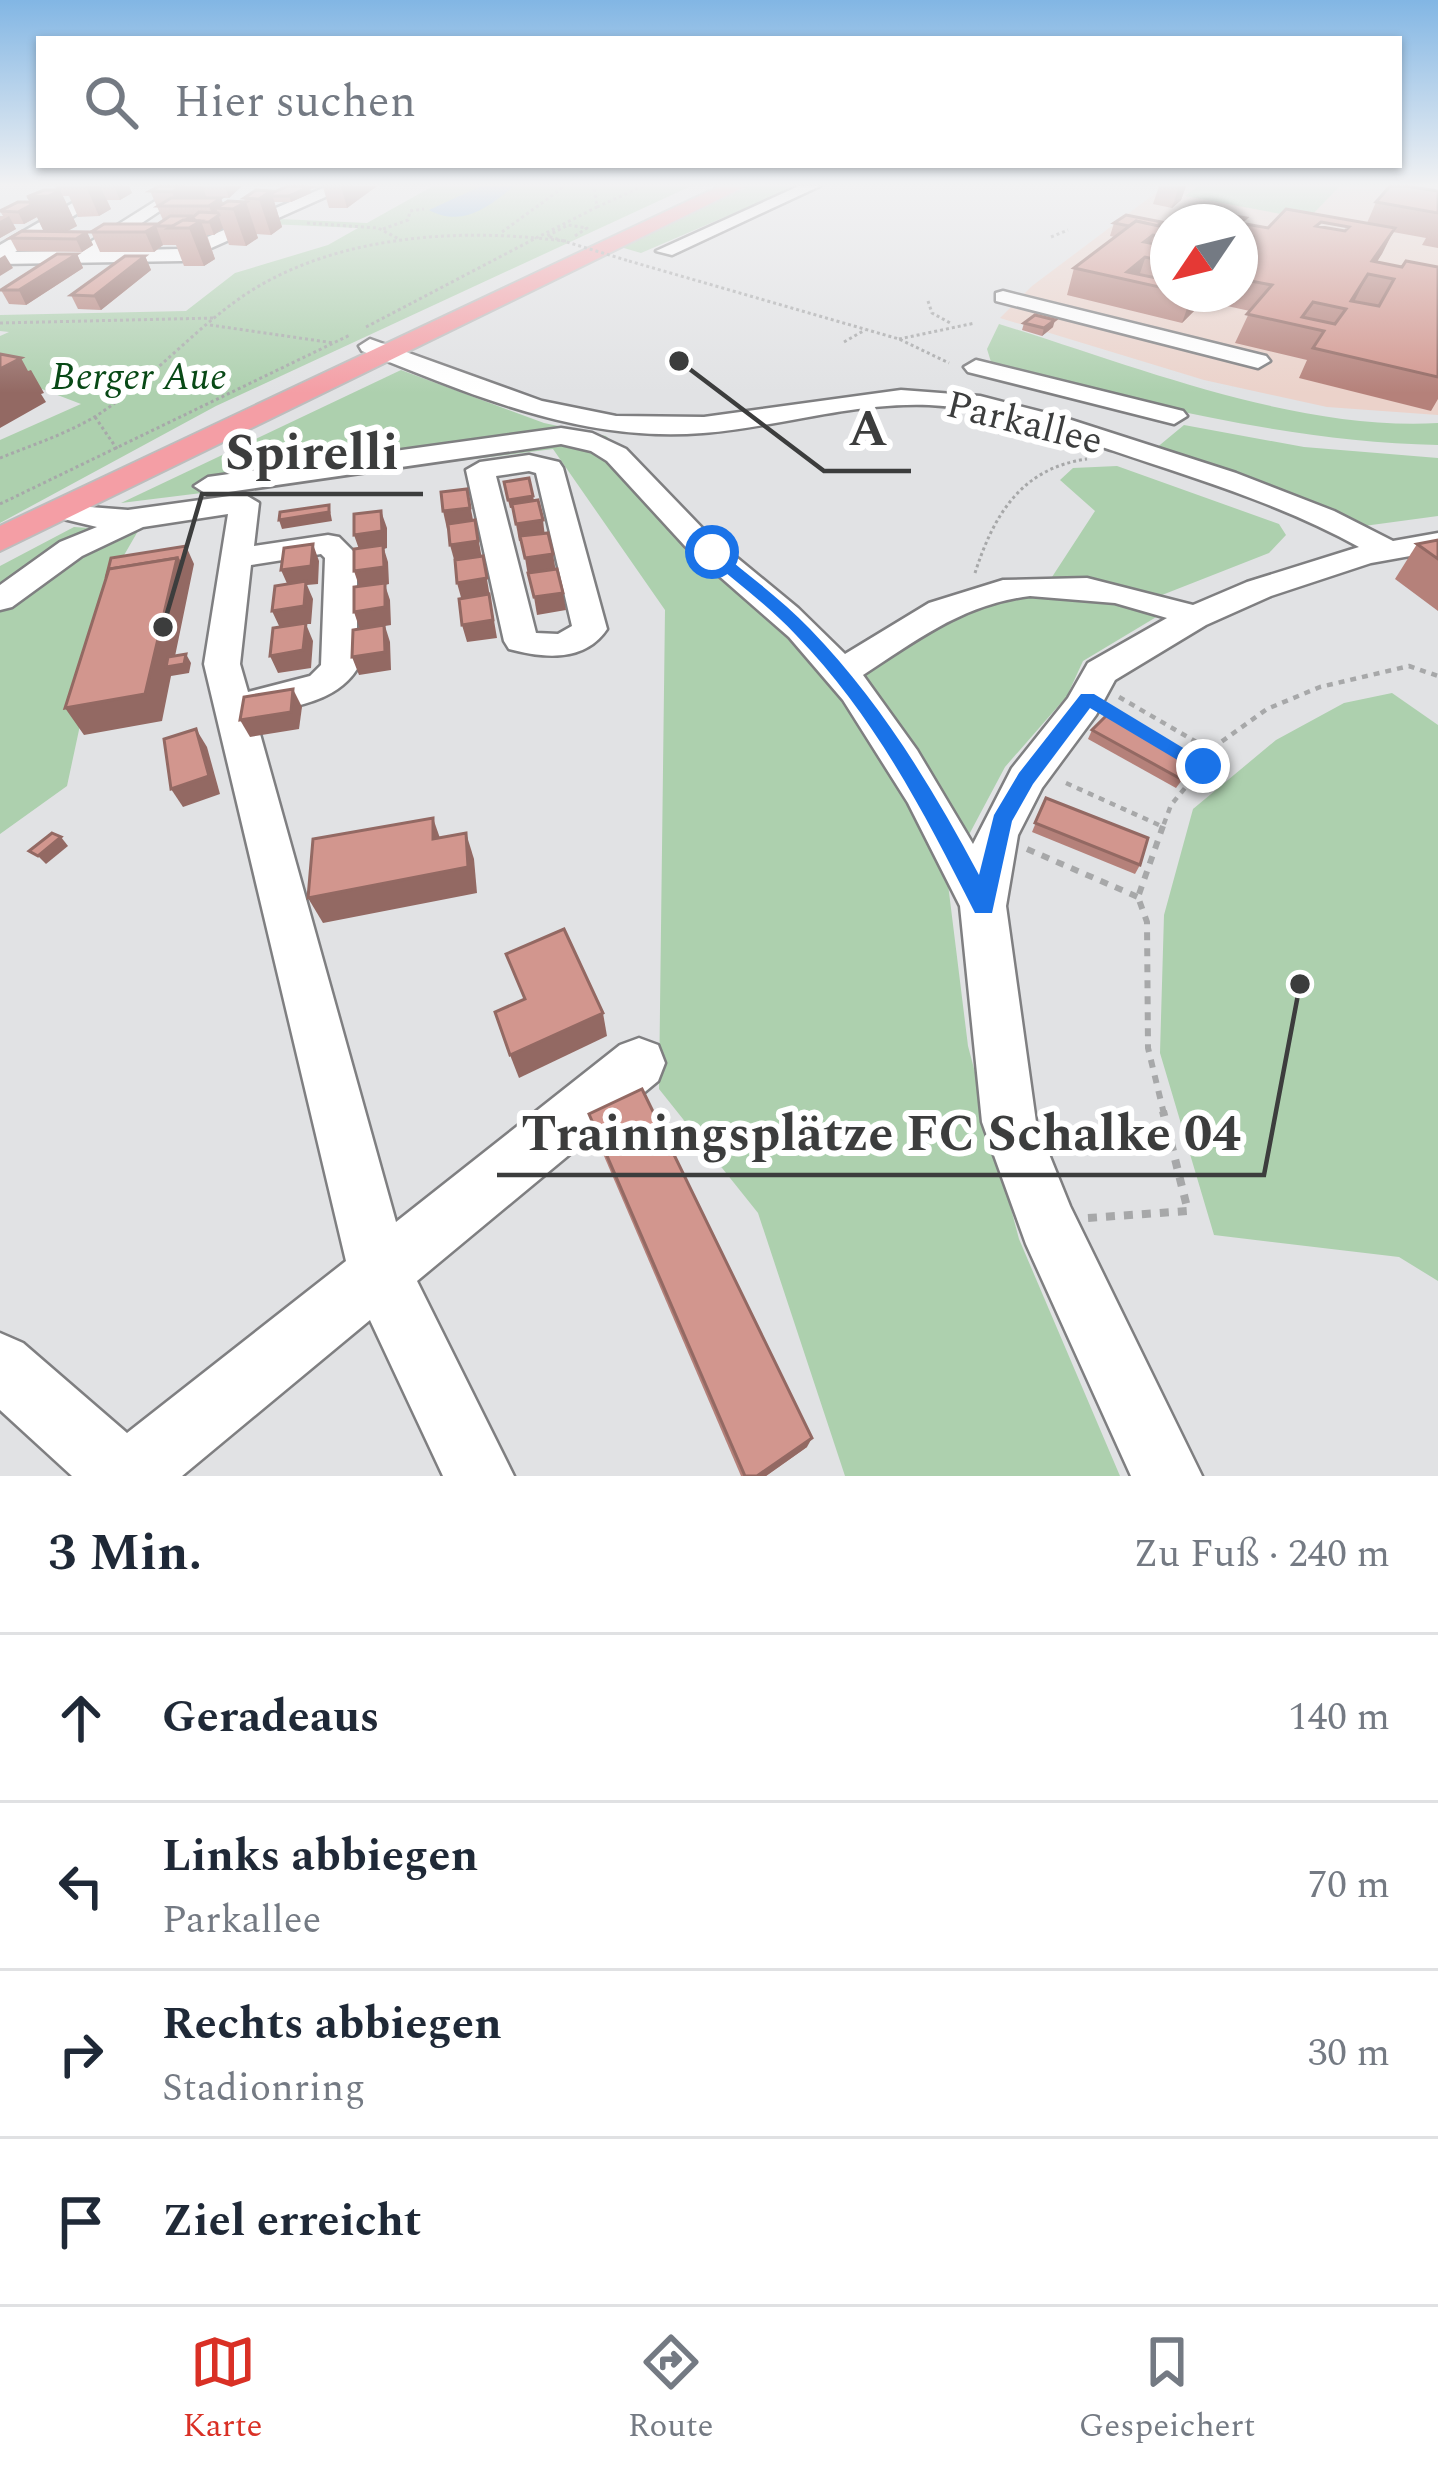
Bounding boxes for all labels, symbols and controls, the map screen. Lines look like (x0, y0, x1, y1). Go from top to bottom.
search box (36, 36, 1402, 168)
text: Hier suchen (174, 68, 416, 137)
icon: search (78, 69, 144, 135)
north arrow (1150, 204, 1258, 312)
park label: Berger Aue (51, 348, 227, 407)
street label: Parkallee (940, 376, 1109, 471)
callout: A (824, 384, 911, 471)
text: A (848, 391, 888, 469)
callout: Spirelli (202, 407, 423, 494)
text: Spirelli (225, 415, 399, 493)
route start (685, 525, 739, 579)
route end (1176, 739, 1230, 793)
callout: Trainingsplätze FC Schalke 04 (497, 1088, 1264, 1175)
text: Trainingsplätze FC Schalke 04 (521, 1096, 1241, 1174)
text: 3 Min. (48, 1515, 202, 1593)
text: Zu Fuß · 240 m (1133, 1525, 1390, 1584)
text: Geradeaus (162, 1683, 379, 1752)
icon: ahead (48, 1685, 114, 1751)
text: 140 m (1288, 1688, 1390, 1747)
text: Links abbiegen (162, 1822, 478, 1891)
icon: left (48, 1853, 114, 1919)
text: 70 m (1308, 1856, 1390, 1915)
text: Parkallee (162, 1891, 321, 1950)
text: Rechts abbiegen (162, 1990, 502, 2059)
icon: right (48, 2021, 114, 2087)
text: 30 m (1308, 2024, 1390, 2083)
text: Stadionring (162, 2059, 365, 2118)
text: Ziel erreicht (162, 2187, 421, 2256)
icon: arrive (48, 2189, 114, 2255)
tab: Karte (183, 2329, 263, 2451)
tab: Route (628, 2329, 714, 2451)
tab: Gespeichert (1079, 2329, 1255, 2451)

